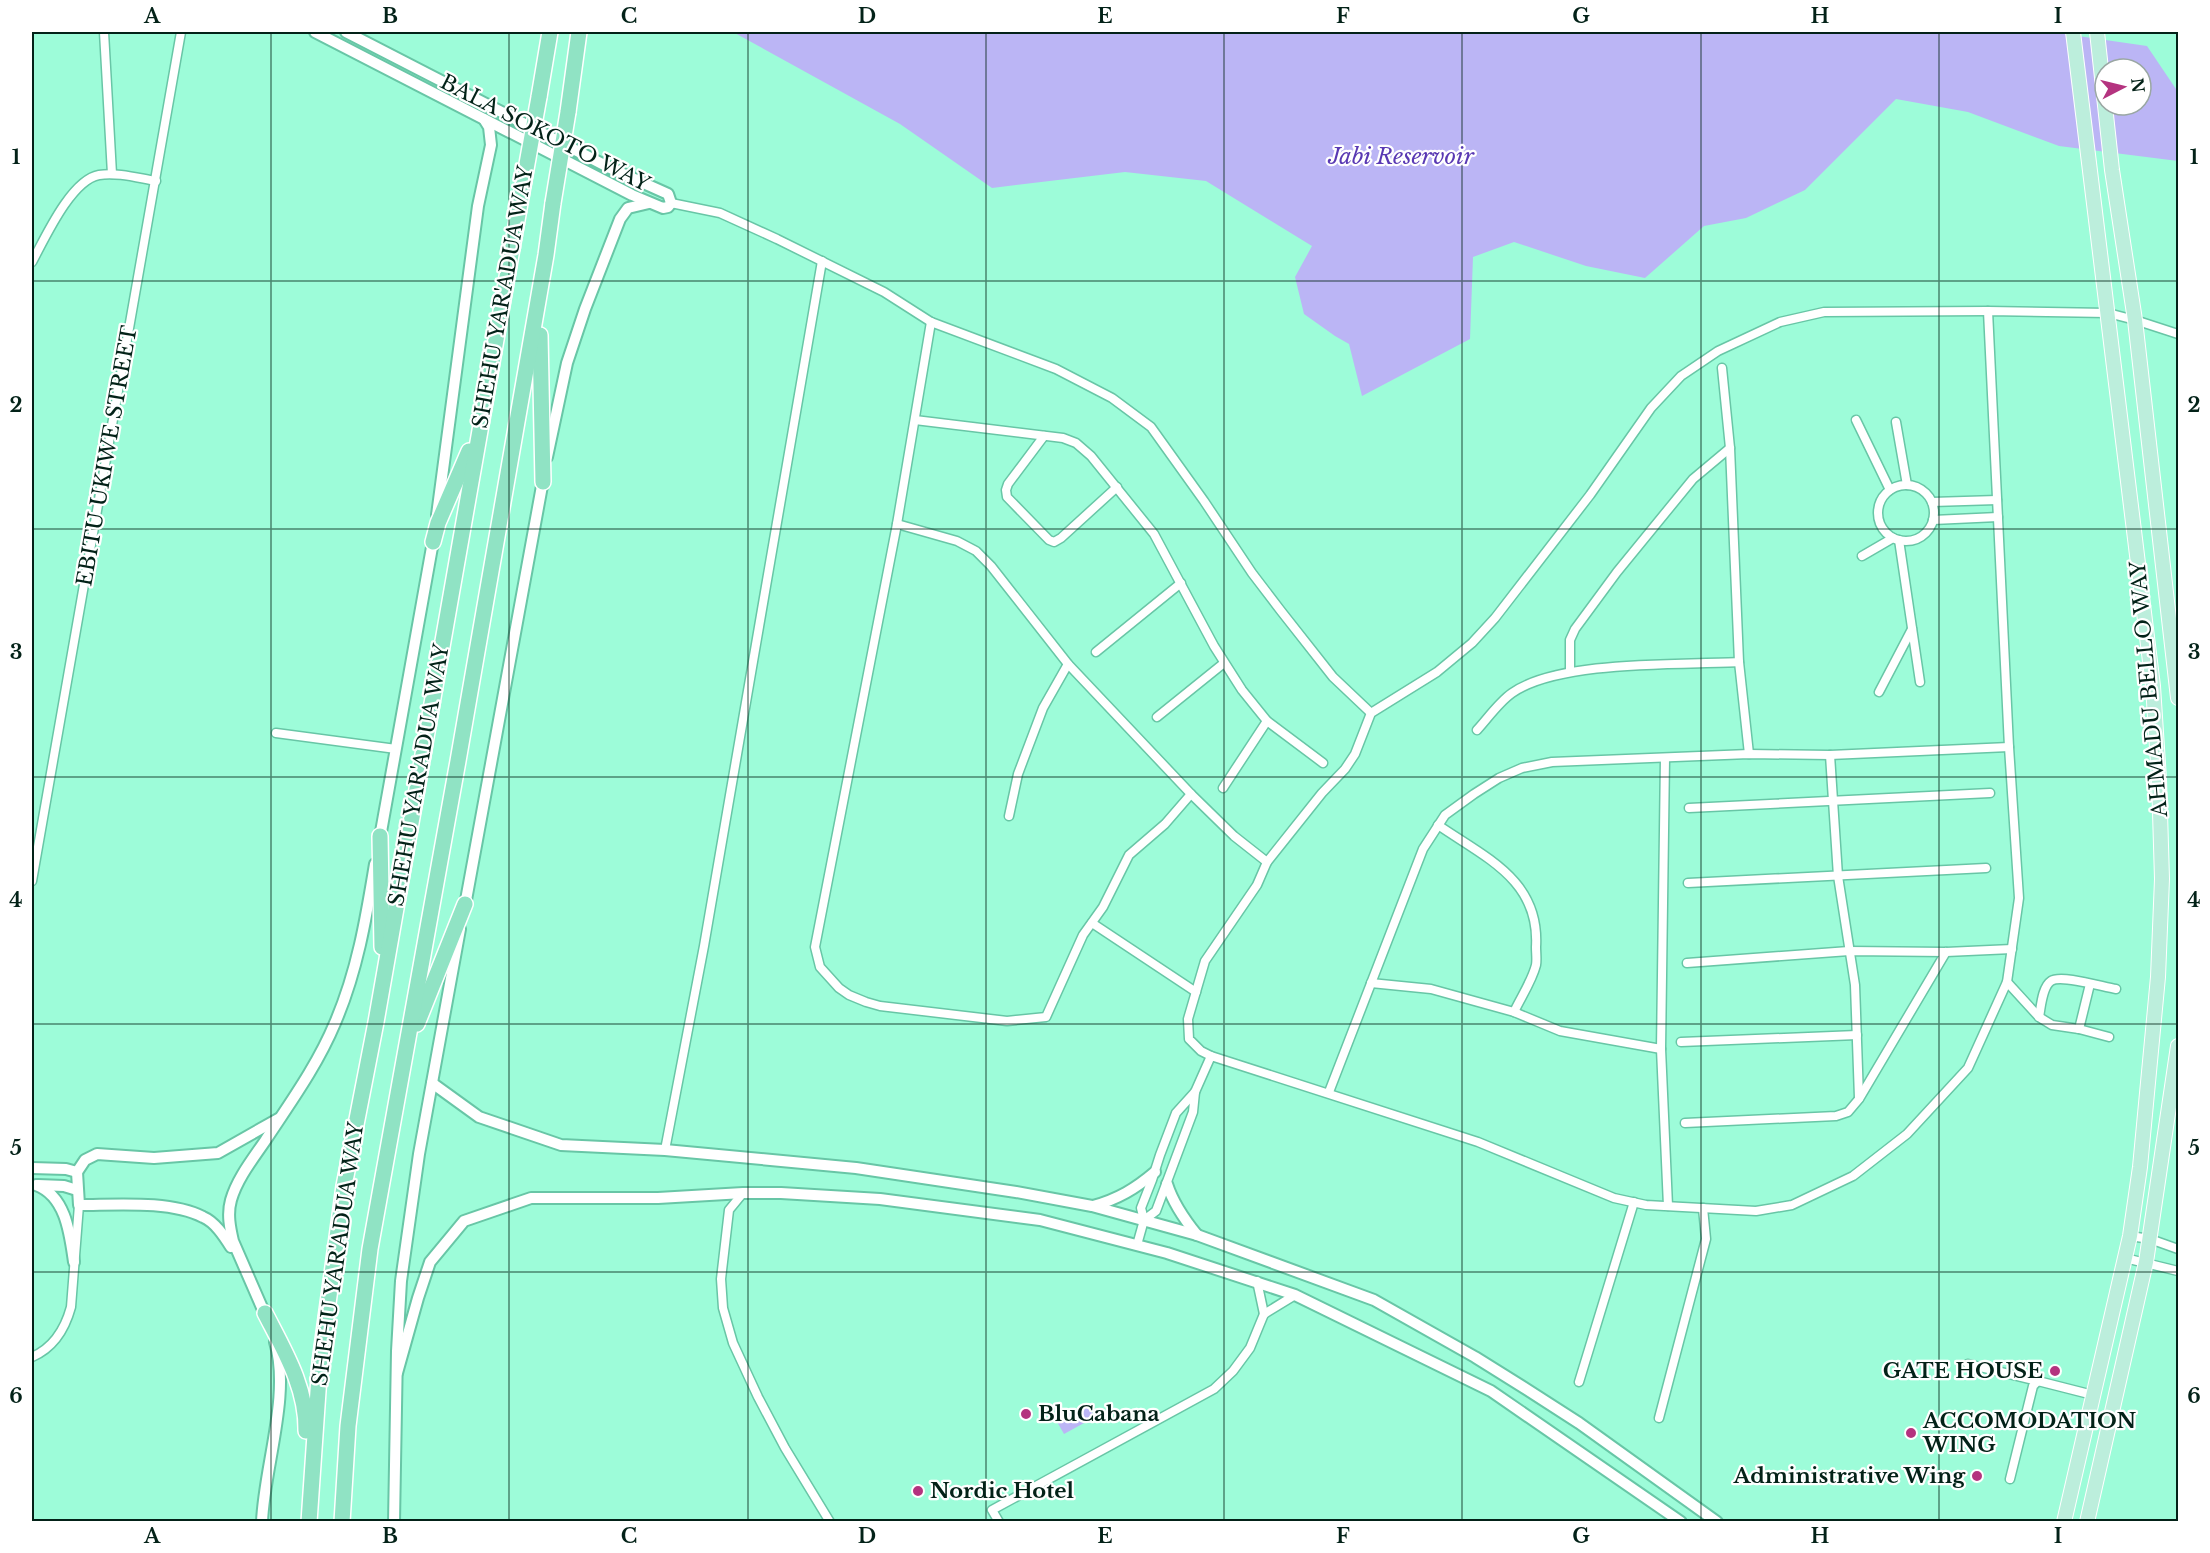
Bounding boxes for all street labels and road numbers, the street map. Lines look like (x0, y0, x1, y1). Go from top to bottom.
street label: BALA SOKOTO WAY (436, 69, 655, 198)
street label: SHEHU YAR'ADUA WAY (467, 163, 539, 430)
street label: EBITU UKIWE STREET (71, 324, 143, 588)
street label: AHMADU BELLO WAY (2125, 559, 2173, 819)
street label: SHEHU YAR'ADUA WAY (383, 641, 455, 908)
street label: SHEHU YAR'ADUA WAY (307, 1120, 369, 1387)

